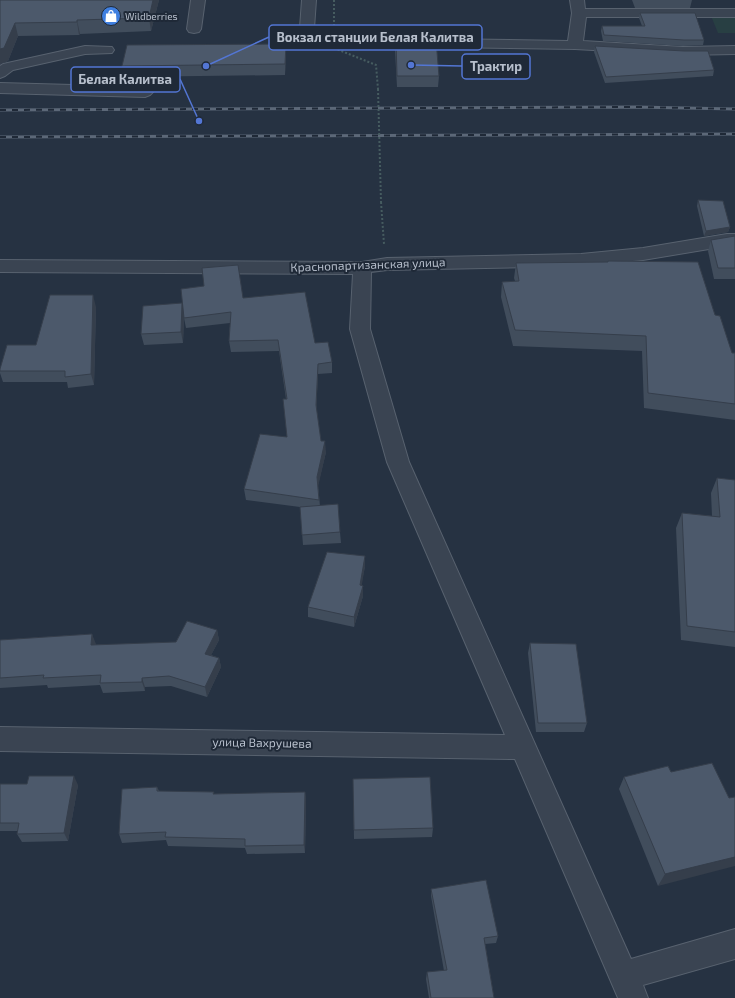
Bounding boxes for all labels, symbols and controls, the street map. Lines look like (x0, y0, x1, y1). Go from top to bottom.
shop icon: Wildberries (100, 5, 122, 27)
place label: Wildberries (125, 10, 178, 22)
callout: Вокзал станции Белая Калитва (269, 25, 482, 50)
text: Вокзал станции Белая Калитва (276, 29, 474, 45)
callout: Трактир (462, 54, 530, 79)
text: Трактир (470, 58, 522, 74)
callout: Белая Калитва (71, 67, 180, 92)
text: Белая Калитва (78, 71, 172, 87)
street label: Краснопартизанская улица (290, 254, 446, 275)
street label: улица Вахрушева (212, 734, 312, 751)

